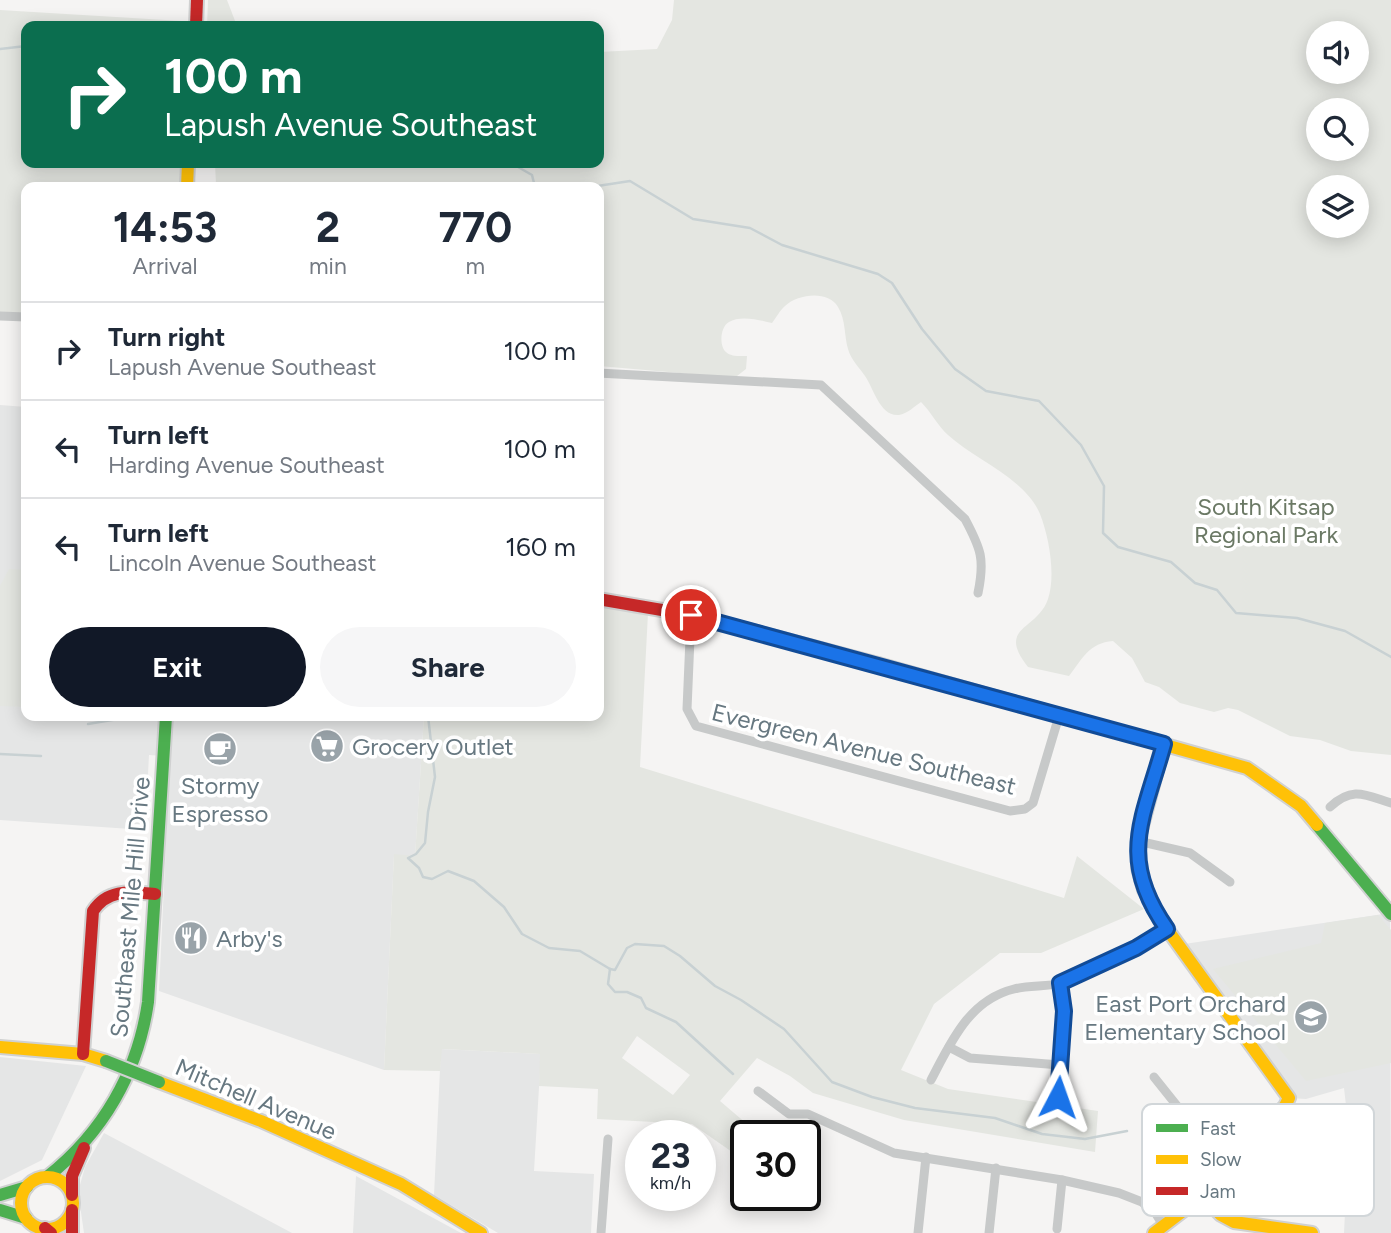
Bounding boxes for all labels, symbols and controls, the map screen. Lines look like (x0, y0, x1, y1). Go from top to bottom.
map controls (1306, 21, 1369, 238)
button: sound (1306, 21, 1369, 84)
text: 100 m (164, 46, 303, 105)
icon: right (49, 49, 140, 140)
button: search (1306, 98, 1369, 161)
text: Lapush Avenue Southeast (164, 106, 537, 144)
button: layers (1306, 175, 1369, 238)
text: 14:53 (113, 202, 217, 253)
text: 2 (316, 202, 340, 253)
text: 770 (438, 202, 512, 253)
text: Arrival (133, 252, 197, 280)
text: min (309, 252, 347, 280)
text: m (466, 252, 485, 280)
text: Turn right (108, 321, 225, 353)
icon: right (49, 332, 87, 370)
text: 100 m (503, 335, 576, 367)
text: Lapush Avenue Southeast (108, 353, 376, 381)
text: Turn left (108, 419, 209, 451)
icon: left (49, 430, 87, 468)
text: 100 m (503, 433, 576, 465)
text: Harding Avenue Southeast (108, 451, 385, 479)
park label: South Kitsap Regional Park (1194, 492, 1338, 549)
text: Turn left (108, 517, 209, 549)
icon: left (49, 528, 87, 566)
text: 160 m (505, 531, 576, 563)
text: Lincoln Avenue Southeast (108, 549, 376, 577)
pin (661, 585, 721, 645)
icon: arrive (672, 596, 710, 634)
button: Exit (49, 627, 306, 707)
button: Share (320, 627, 576, 707)
street label: Evergreen Avenue Southeast (709, 697, 1019, 801)
supermarket icon: Grocery Outlet (308, 727, 346, 765)
cafe icon: Stormy Espresso (201, 730, 239, 768)
place label: Grocery Outlet (352, 732, 514, 761)
place label: Stormy Espresso (171, 771, 269, 828)
street label: Southeast Mile Hill Drive (104, 775, 156, 1039)
restaurant icon: Arby's (172, 919, 210, 957)
place label: Arby's (216, 924, 283, 953)
place label: East Port Orchard Elementary School (1084, 989, 1286, 1046)
school or university icon: East Port Orchard Elementary School (1292, 998, 1330, 1036)
street label: Mitchell Avenue (171, 1052, 341, 1146)
position arrow (1021, 1060, 1095, 1134)
legend (1142, 1104, 1374, 1216)
text: Fast (1200, 1117, 1236, 1140)
speed limit sign: 30 (730, 1120, 821, 1211)
text: 23 (651, 1135, 690, 1177)
text: Slow (1200, 1148, 1242, 1171)
text: km/h (650, 1172, 691, 1194)
text: Jam (1200, 1180, 1236, 1203)

